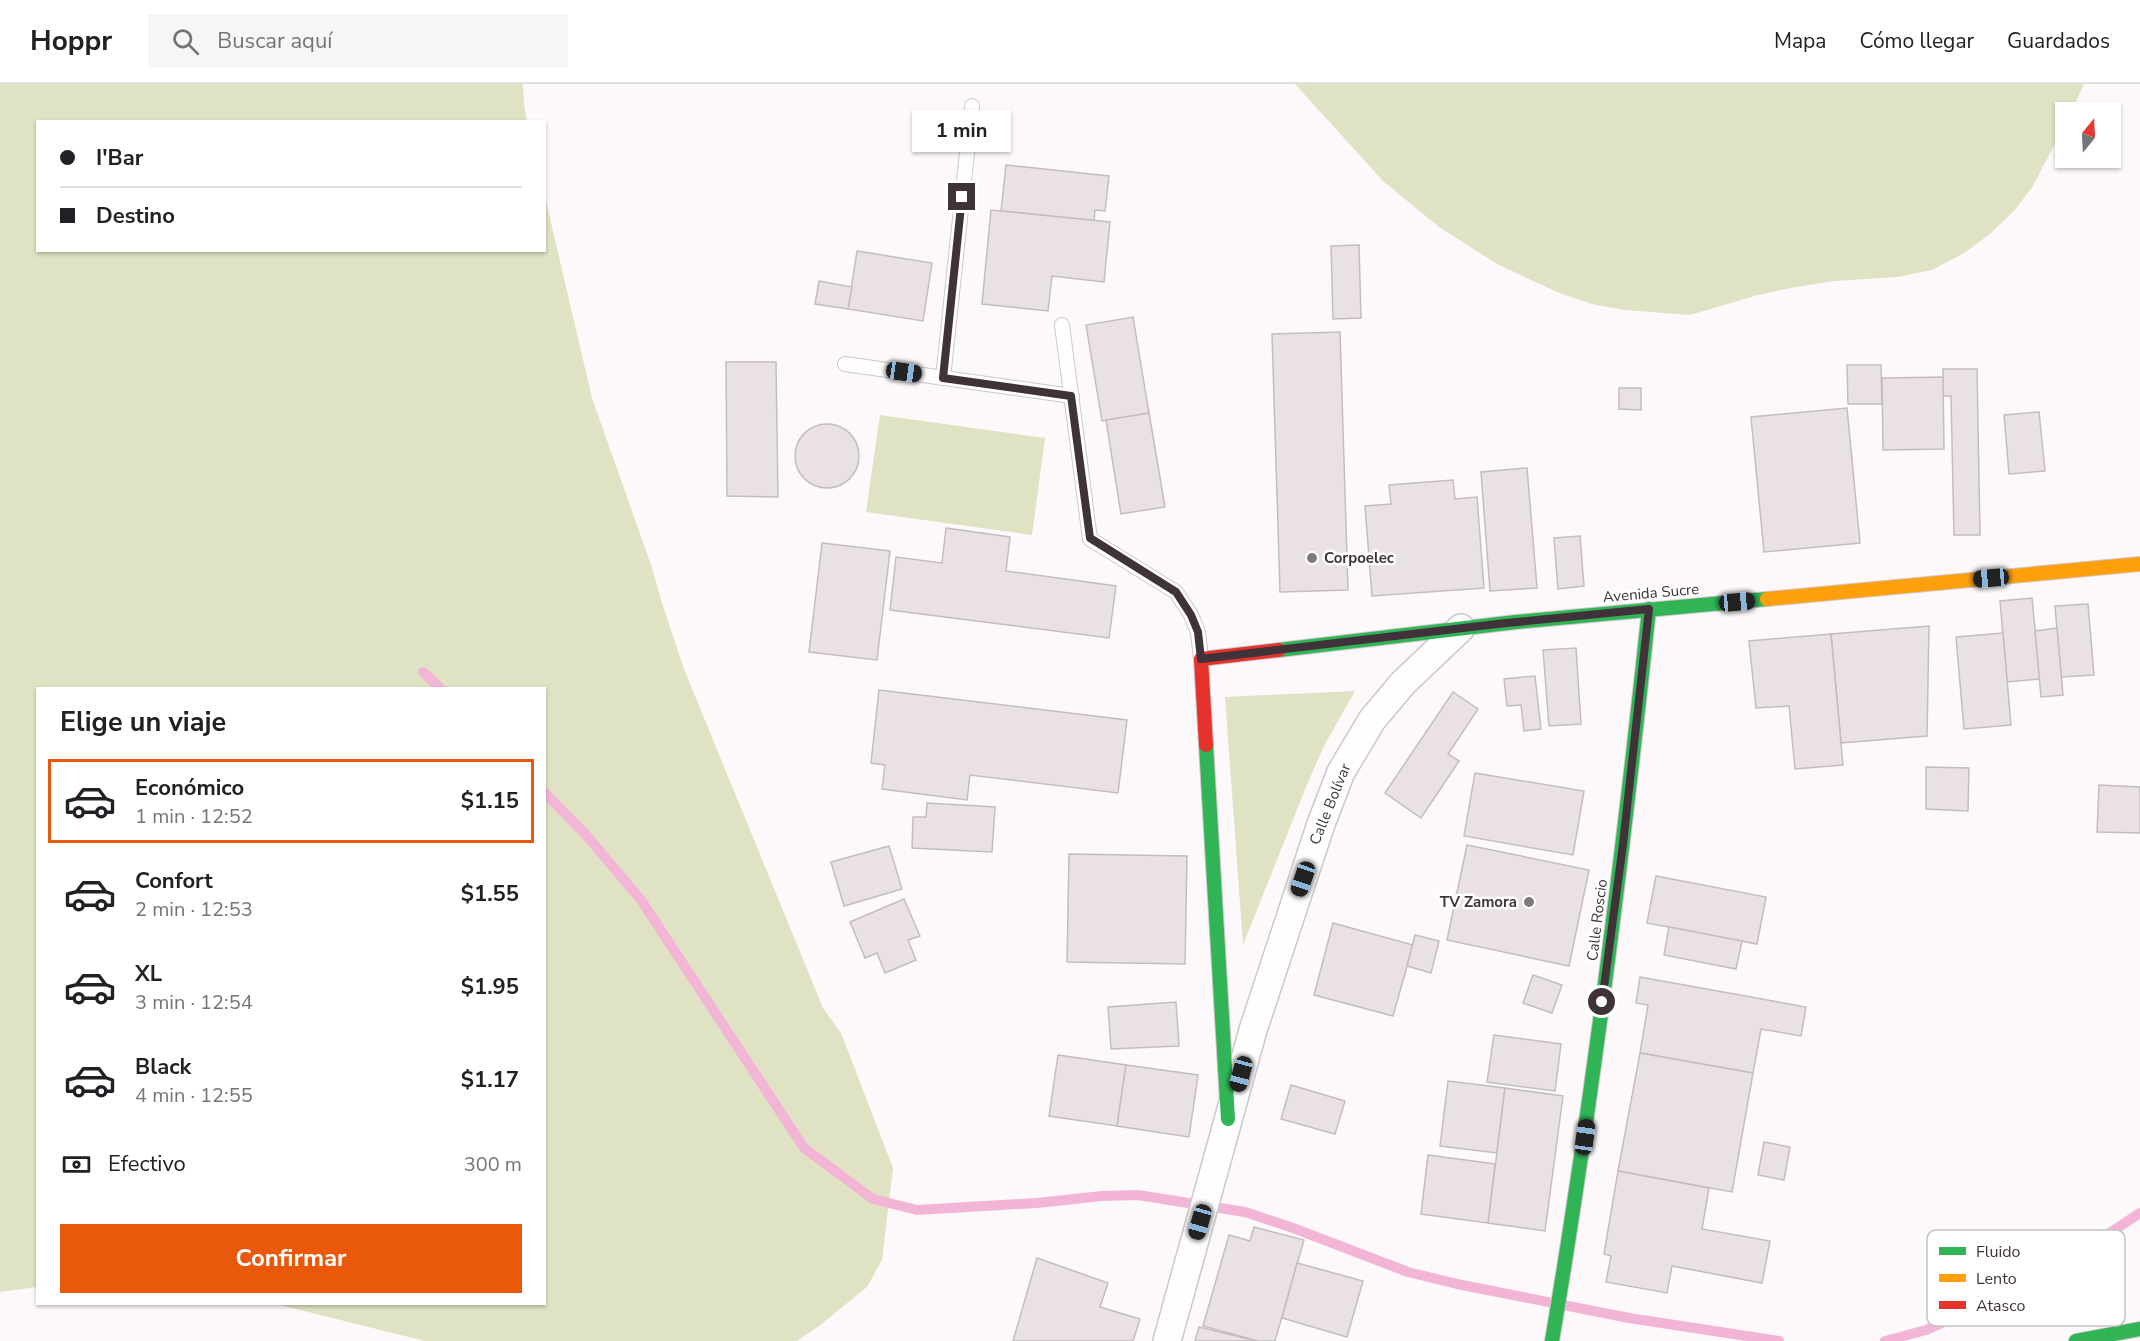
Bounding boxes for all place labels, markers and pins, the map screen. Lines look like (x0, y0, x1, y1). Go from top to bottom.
place label: Corpoelec (1324, 548, 1394, 568)
marker: Corpoelec (1305, 551, 1319, 565)
place label: TV Zamora (1440, 892, 1517, 912)
marker: TV Zamora (1522, 895, 1536, 909)

